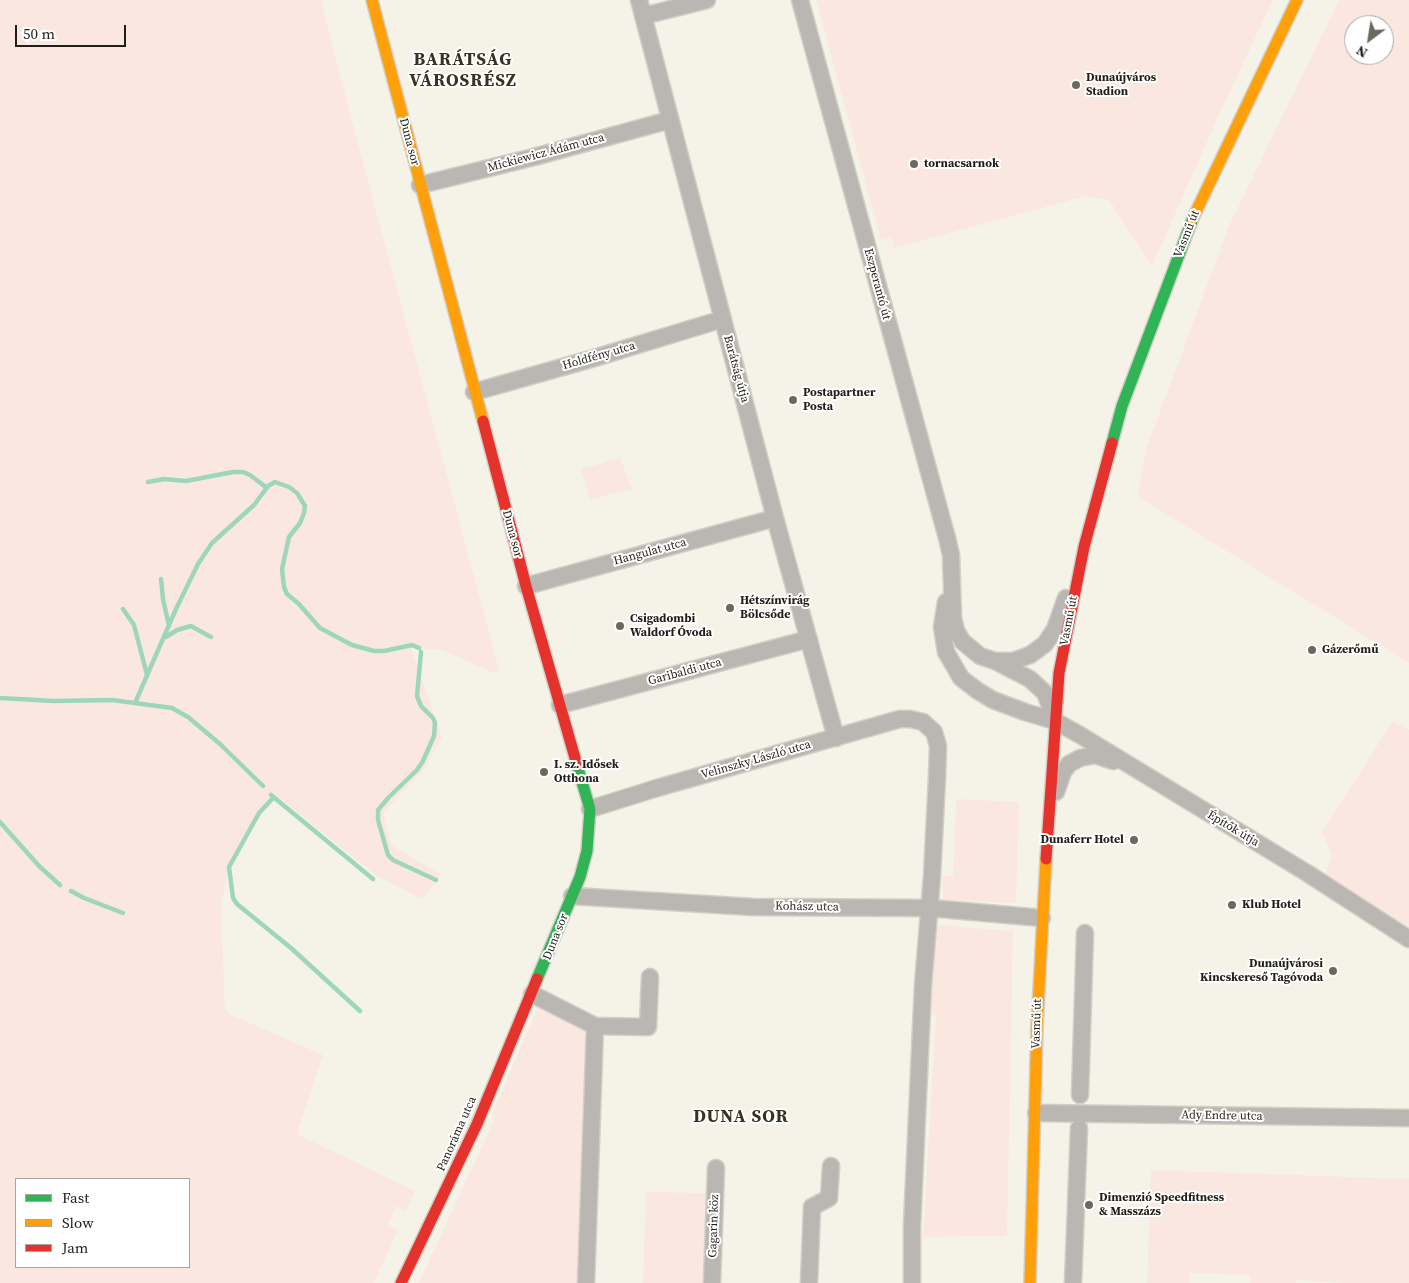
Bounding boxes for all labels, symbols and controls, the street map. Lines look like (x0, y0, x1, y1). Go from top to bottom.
scale bar (18, 15, 129, 47)
north arrow (1344, 15, 1394, 65)
text: 50 m (23, 23, 55, 44)
text: N (1352, 41, 1371, 63)
district label: BARÁTSÁG VÁROSRÉSZ (408, 49, 518, 92)
place label: Dunaújváros Stadion (1086, 71, 1156, 99)
marker: Dunaújváros Stadion (1070, 79, 1082, 91)
street label: Duna sor (396, 117, 422, 167)
street label: Mickiewicz Ádám utca (486, 131, 606, 175)
place label: tornacsarnok (924, 157, 999, 171)
marker: tornacsarnok (908, 158, 920, 170)
street label: Vasmű út (1171, 208, 1203, 260)
street label: Eszperantó út (861, 247, 893, 321)
street label: Barátság útja (720, 334, 752, 404)
street label: Holdfény utca (561, 339, 637, 373)
place label: Postapartner Posta (803, 386, 876, 414)
marker: Postapartner Posta (787, 394, 799, 406)
street label: Duna sor (499, 509, 525, 559)
street label: Hangulat utca (612, 535, 688, 569)
place label: Hétszínvirág Bölcsőde (740, 594, 810, 622)
street label: Vasmű út (1057, 595, 1081, 647)
marker: Hétszínvirág Bölcsőde (724, 602, 736, 614)
place label: Csigadombi Waldorf Óvoda (630, 612, 712, 640)
marker: Csigadombi Waldorf Óvoda (614, 620, 626, 632)
place label: Gázerőmű (1322, 643, 1378, 657)
marker: Gázerőmű (1306, 644, 1318, 656)
street label: Garibaldi utca (647, 655, 723, 689)
street label: Velinszky László utca (699, 737, 813, 783)
place label: I. sz. Idősek Otthona (554, 758, 619, 786)
marker: I. sz. Idősek Otthona (538, 766, 550, 778)
street label: Építők útja (1205, 808, 1261, 850)
place label: Dunaferr Hotel (1041, 833, 1124, 847)
marker: Dunaferr Hotel (1128, 834, 1140, 846)
place label: Klub Hotel (1242, 898, 1301, 912)
street label: Kohász utca (775, 899, 839, 915)
marker: Klub Hotel (1226, 899, 1238, 911)
street label: Duna sor (540, 912, 572, 962)
place label: Dunaújvárosi Kincskereső Tagóvoda (1200, 957, 1323, 985)
marker: Dunaújvárosi Kincskereső Tagóvoda (1327, 965, 1339, 977)
street label: Vasmű út (1029, 999, 1045, 1049)
street label: Panoráma utca (434, 1094, 480, 1174)
district label: DUNA SOR (692, 1106, 790, 1128)
street label: Ady Endre utca (1181, 1108, 1263, 1124)
legend (15, 1178, 190, 1268)
text: Fast (62, 1187, 89, 1208)
place label: Dimenzió Speedfitness & Masszázs (1099, 1191, 1224, 1219)
street label: Gagarin köz (706, 1194, 722, 1258)
marker: Dimenzió Speedfitness & Masszázs (1083, 1199, 1095, 1211)
text: Slow (62, 1212, 94, 1233)
text: Jam (62, 1237, 88, 1258)

